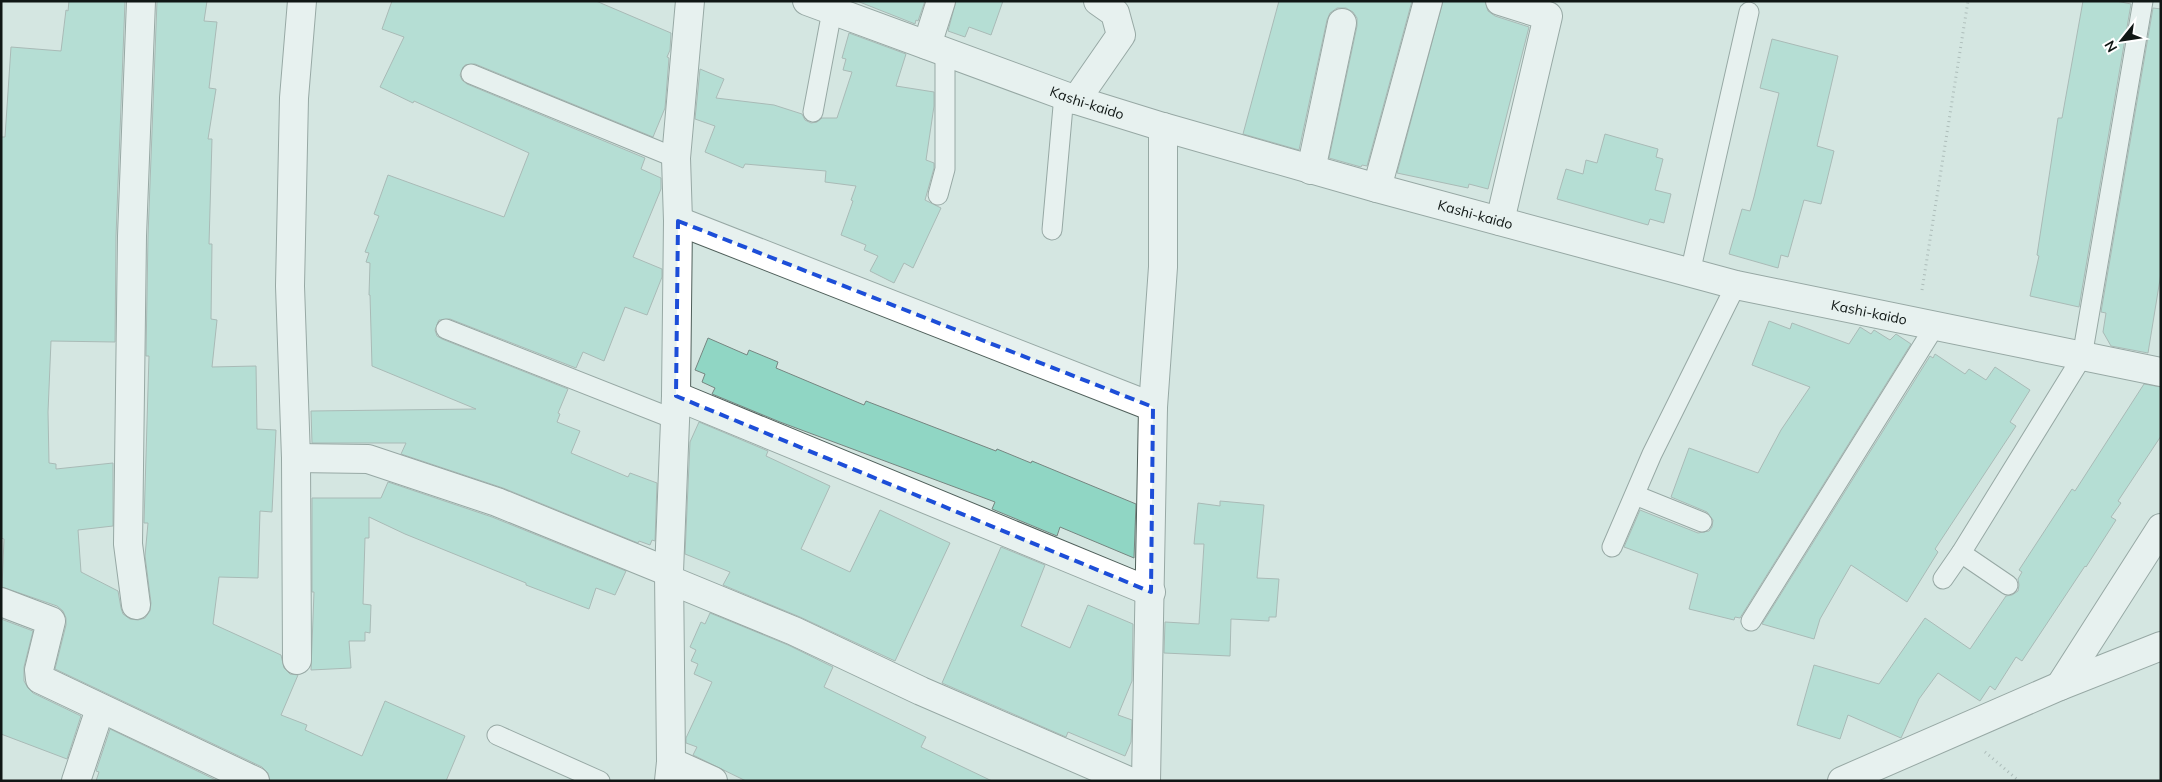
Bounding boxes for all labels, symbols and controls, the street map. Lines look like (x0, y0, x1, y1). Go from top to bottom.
north arrow (2097, 15, 2147, 65)
text: N (2100, 37, 2121, 56)
street label: Kashi-kaido (1047, 82, 1126, 123)
street label: Kashi-kaido (1436, 196, 1515, 233)
street label: Kashi-kaido (1830, 296, 1909, 329)

